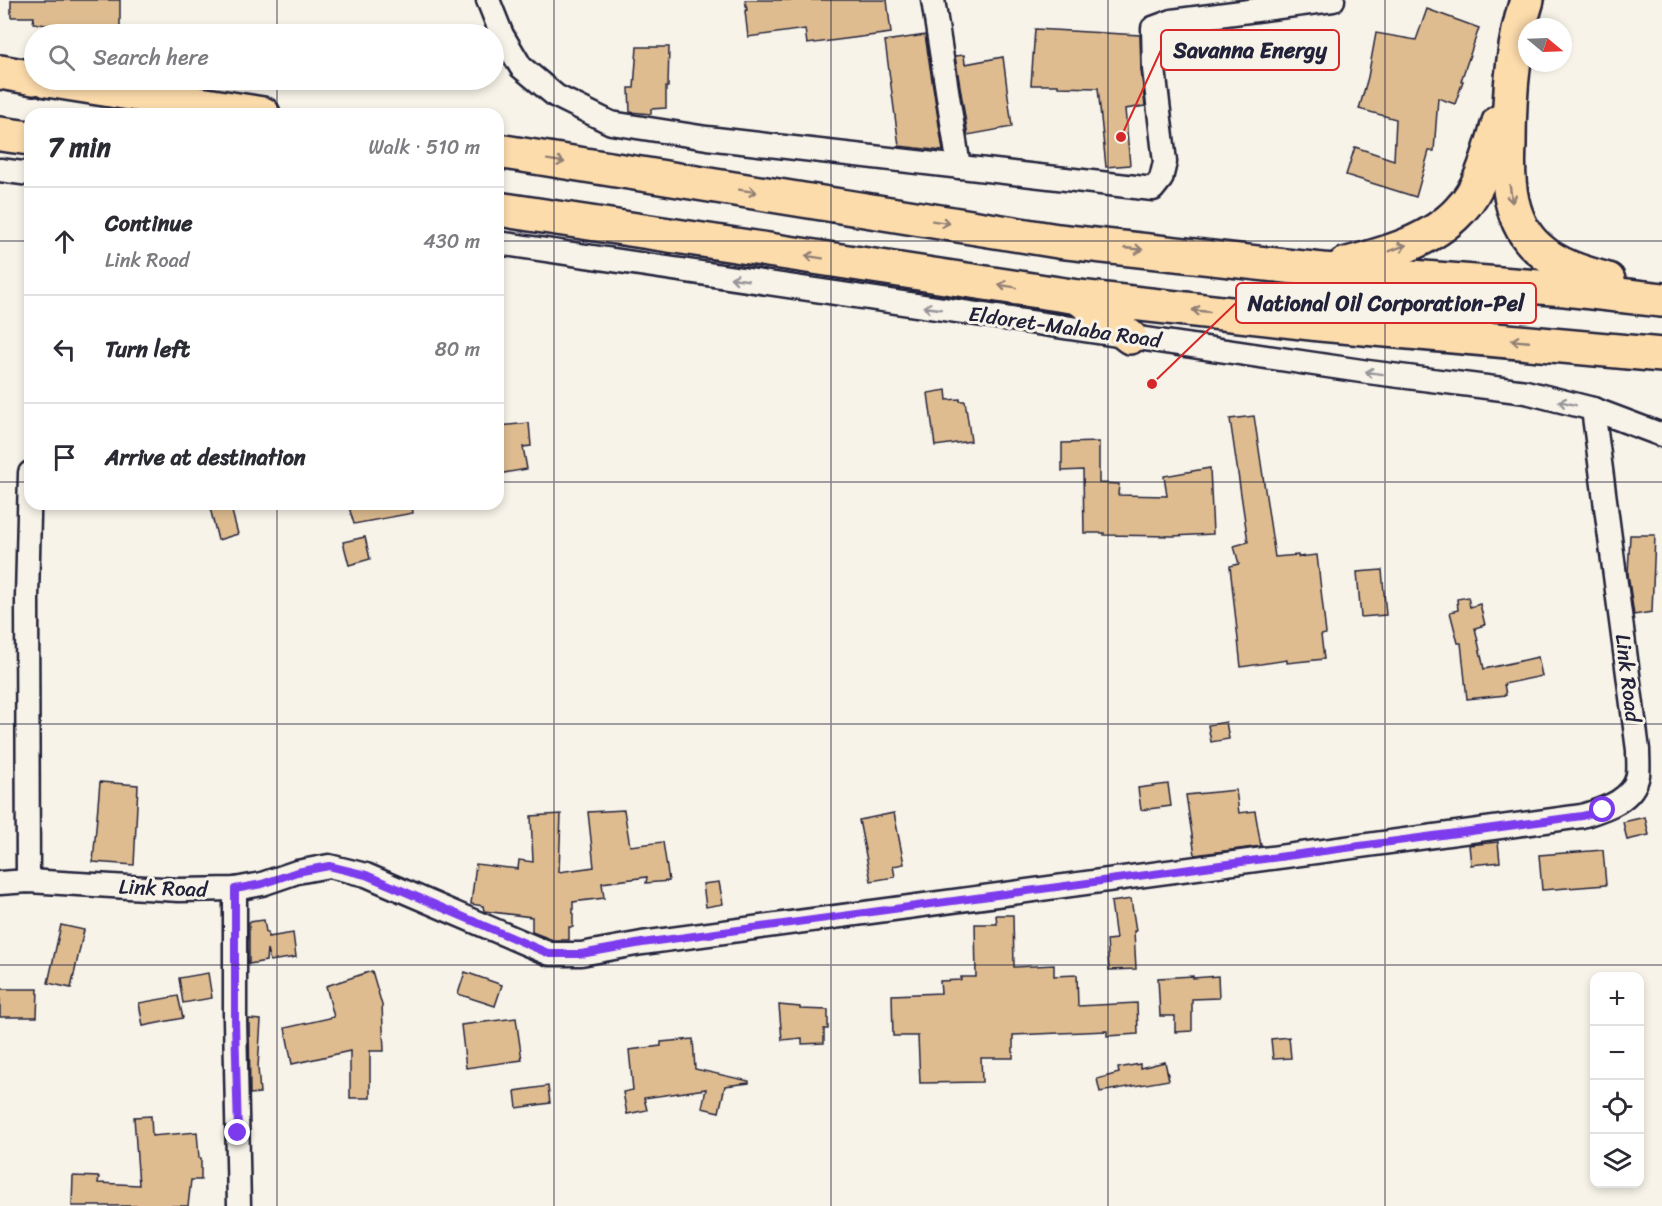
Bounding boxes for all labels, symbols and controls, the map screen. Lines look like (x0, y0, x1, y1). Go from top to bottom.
north arrow (1518, 18, 1572, 72)
search box (24, 24, 504, 90)
callout: Savanna Energy (1161, 30, 1339, 70)
text: Savanna Energy (1172, 31, 1327, 70)
text: Search here (93, 38, 209, 77)
icon: search (45, 41, 78, 74)
text: 7 min (48, 124, 111, 170)
text: Walk · 510 m (368, 130, 480, 165)
one-way arrow (545, 155, 565, 166)
one-way arrow (1506, 183, 1517, 203)
one-way arrow (738, 186, 758, 197)
text: Continue (105, 204, 193, 243)
one-way arrow (931, 217, 950, 228)
text: 430 m (423, 224, 480, 259)
icon: ahead (48, 225, 81, 258)
one-way arrow (1389, 241, 1407, 252)
text: Link Road (105, 243, 189, 278)
one-way arrow (1124, 244, 1143, 255)
one-way arrow (805, 251, 825, 262)
one-way arrow (730, 274, 750, 285)
one-way arrow (998, 281, 1018, 292)
callout: National Oil Corporation-Pel (1236, 283, 1536, 323)
text: National Oil Corporation-Pel (1247, 284, 1526, 323)
street label: Eldoret-Malaba Road (966, 295, 1166, 360)
one-way arrow (923, 302, 943, 313)
one-way arrow (1191, 305, 1211, 316)
text: Turn left (105, 330, 190, 369)
text: 80 m (435, 332, 480, 367)
icon: left (48, 333, 81, 366)
one-way arrow (1511, 335, 1531, 346)
one-way arrow (1365, 367, 1385, 378)
one-way arrow (1558, 396, 1577, 408)
text: Arrive at destination (105, 438, 306, 477)
icon: arrive (48, 441, 81, 474)
street label: Link Road (1604, 632, 1652, 726)
route start (1589, 796, 1615, 822)
street label: Link Road (118, 867, 210, 909)
map controls (1590, 972, 1644, 1188)
button: + (1590, 972, 1644, 1026)
button: − (1590, 1026, 1644, 1080)
button: locate (1590, 1080, 1644, 1134)
route end (224, 1119, 250, 1145)
button: layers (1590, 1134, 1644, 1188)

